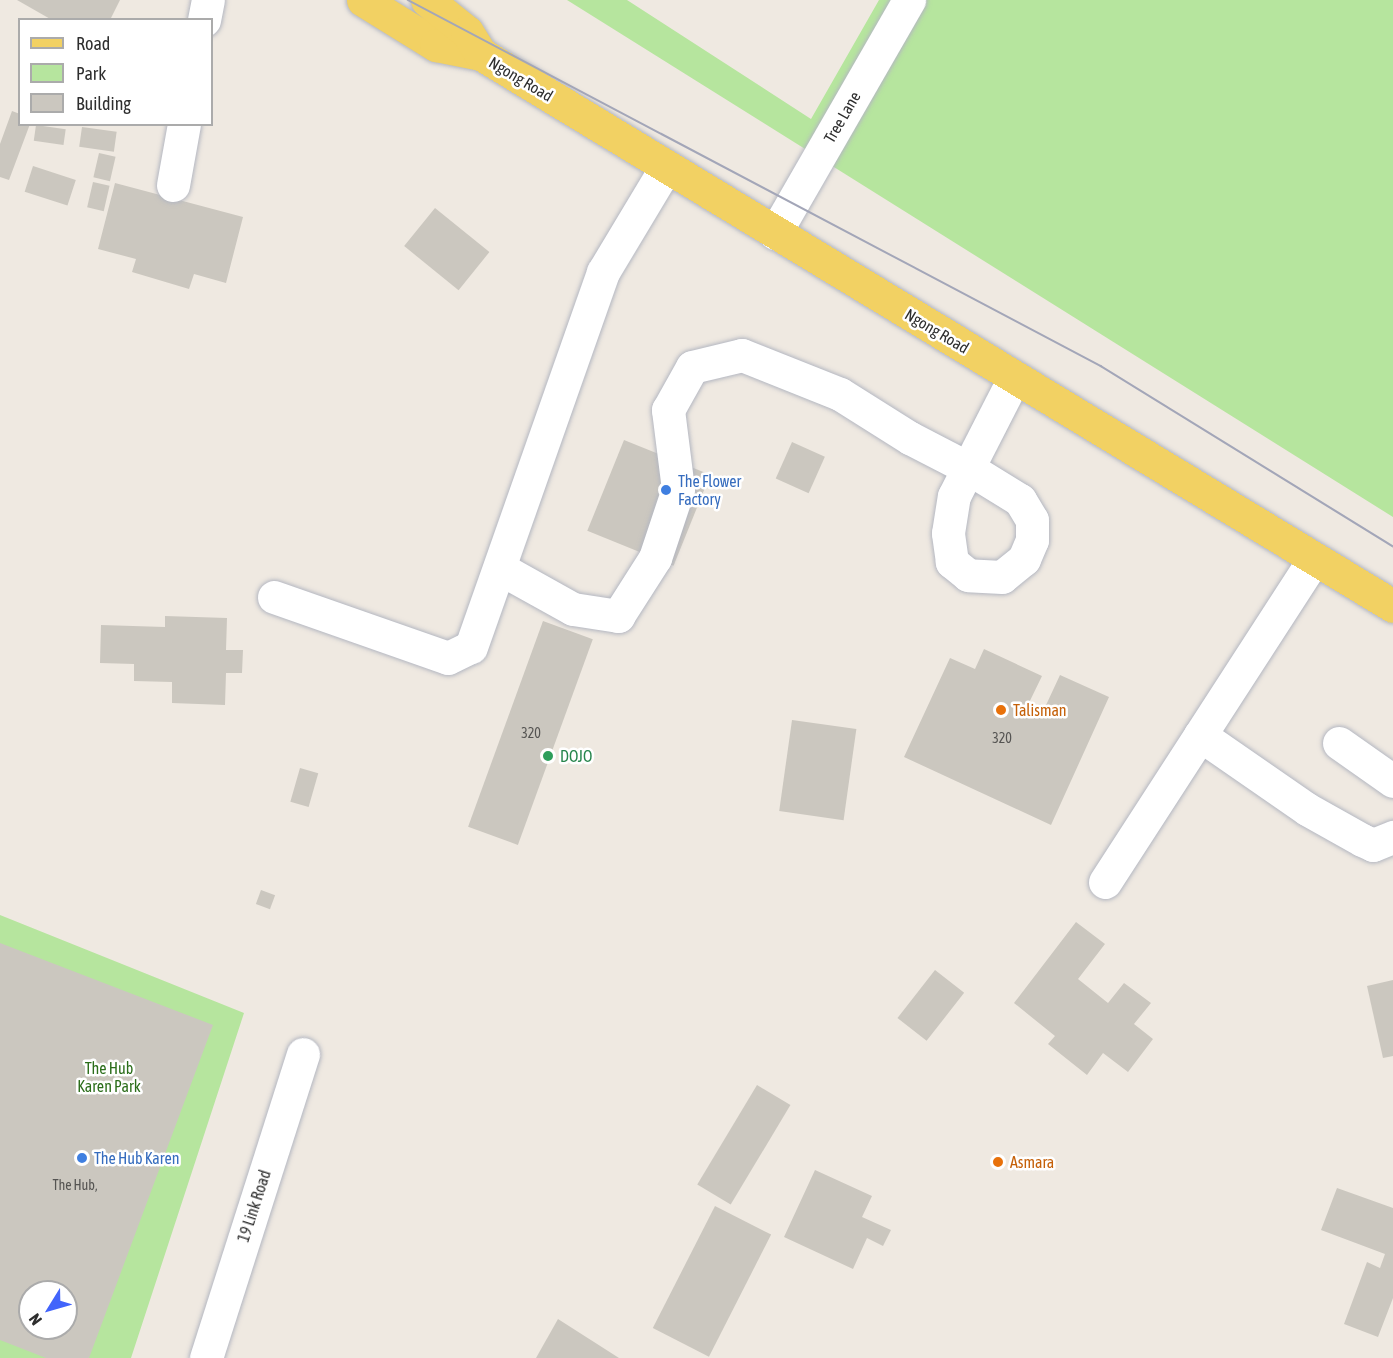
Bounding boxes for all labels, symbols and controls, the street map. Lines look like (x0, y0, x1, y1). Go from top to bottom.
legend (18, 18, 213, 126)
text: Road (76, 33, 110, 54)
street label: Ngong Road (486, 53, 556, 105)
text: Park (76, 63, 106, 84)
street label: Tree Lane (820, 88, 864, 146)
text: Building (76, 93, 131, 114)
street label: Ngong Road (902, 305, 972, 357)
place label: The Flower Factory (678, 471, 741, 509)
marker: The Flower Factory (659, 483, 673, 497)
place label: Talisman (1013, 700, 1067, 720)
marker: Talisman (994, 703, 1008, 717)
house number: 320 (521, 725, 541, 741)
house number: 320 (992, 730, 1012, 746)
place label: DOJO (560, 746, 592, 766)
marker: DOJO (541, 749, 555, 763)
park label: The Hub Karen Park (77, 1058, 141, 1096)
place label: The Hub Karen (94, 1148, 179, 1168)
marker: The Hub Karen (75, 1151, 89, 1165)
place label: Asmara (1010, 1152, 1054, 1172)
marker: Asmara (991, 1155, 1005, 1169)
street label: 19 Link Road (233, 1168, 275, 1244)
house number: The Hub, (53, 1177, 97, 1193)
north arrow (18, 1280, 78, 1340)
text: N (25, 1310, 45, 1329)

